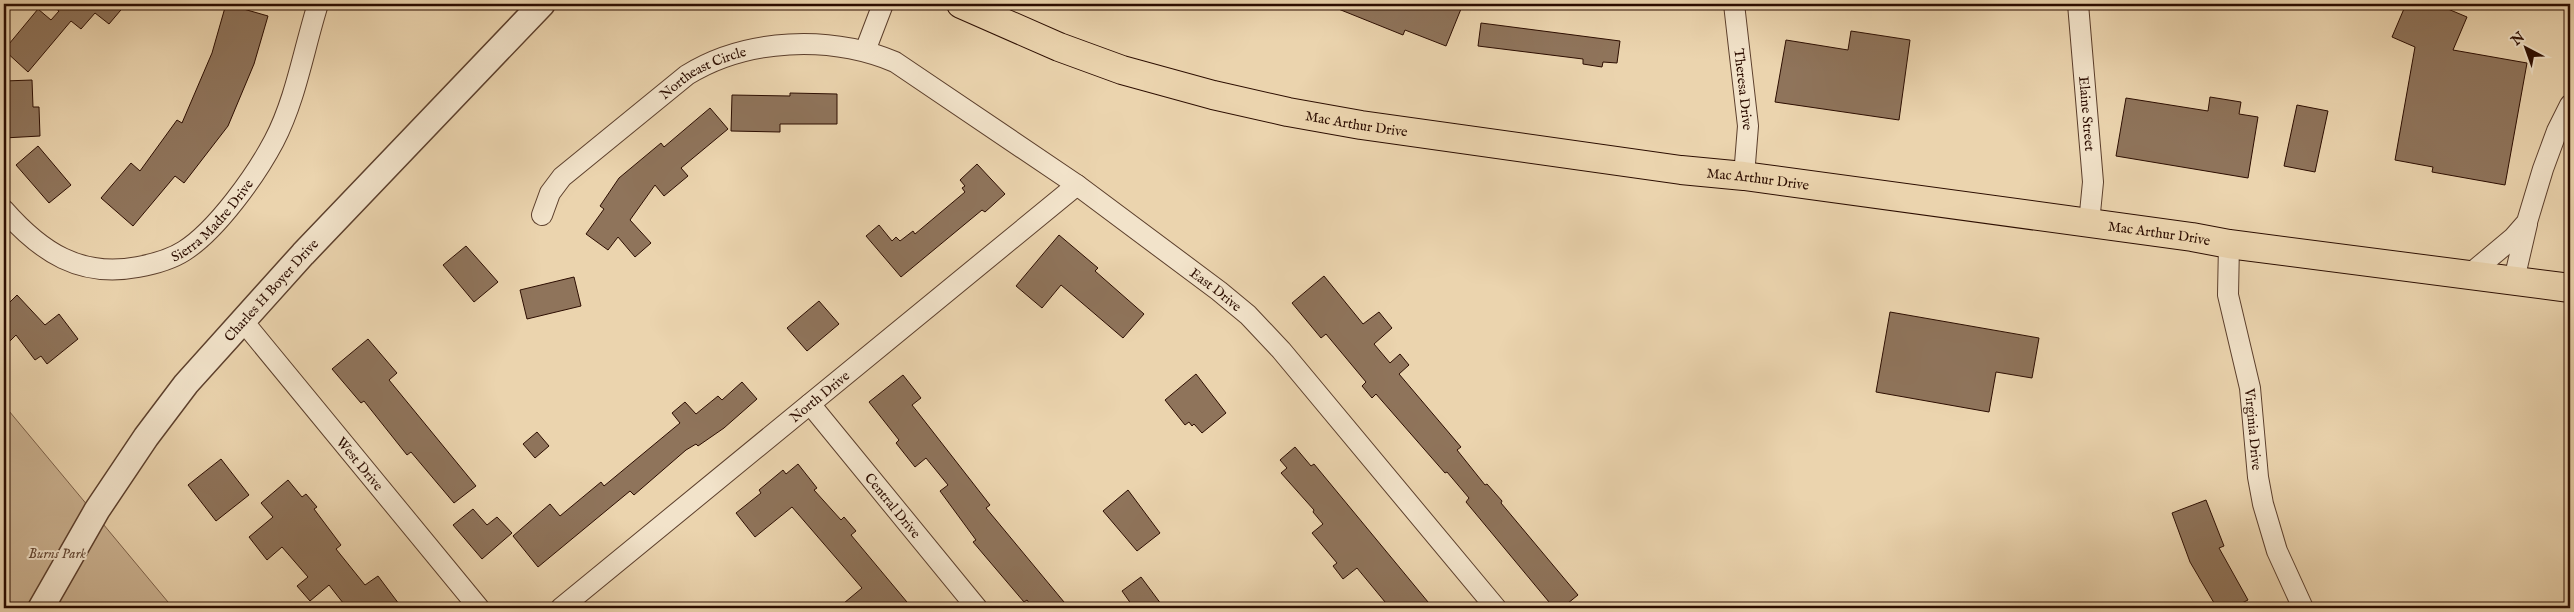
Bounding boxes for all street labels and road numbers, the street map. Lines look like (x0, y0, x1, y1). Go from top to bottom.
street label: Northeast Circle (656, 43, 749, 104)
street label: Theresa Drive (1729, 48, 1756, 132)
street label: Elaine Street (2074, 75, 2098, 152)
street label: Mac Arthur Drive (1304, 107, 1409, 142)
street label: Mac Arthur Drive (1706, 164, 1811, 195)
street label: Sierra Madre Drive (168, 175, 258, 267)
street label: Mac Arthur Drive (2107, 218, 2212, 250)
street label: Charles H Boyer Drive (221, 235, 323, 346)
street label: East Drive (1186, 264, 1245, 316)
street label: North Drive (786, 367, 854, 427)
street label: Virginia Drive (2240, 387, 2265, 472)
street label: West Drive (332, 434, 387, 495)
street label: Central Drive (860, 470, 925, 543)

